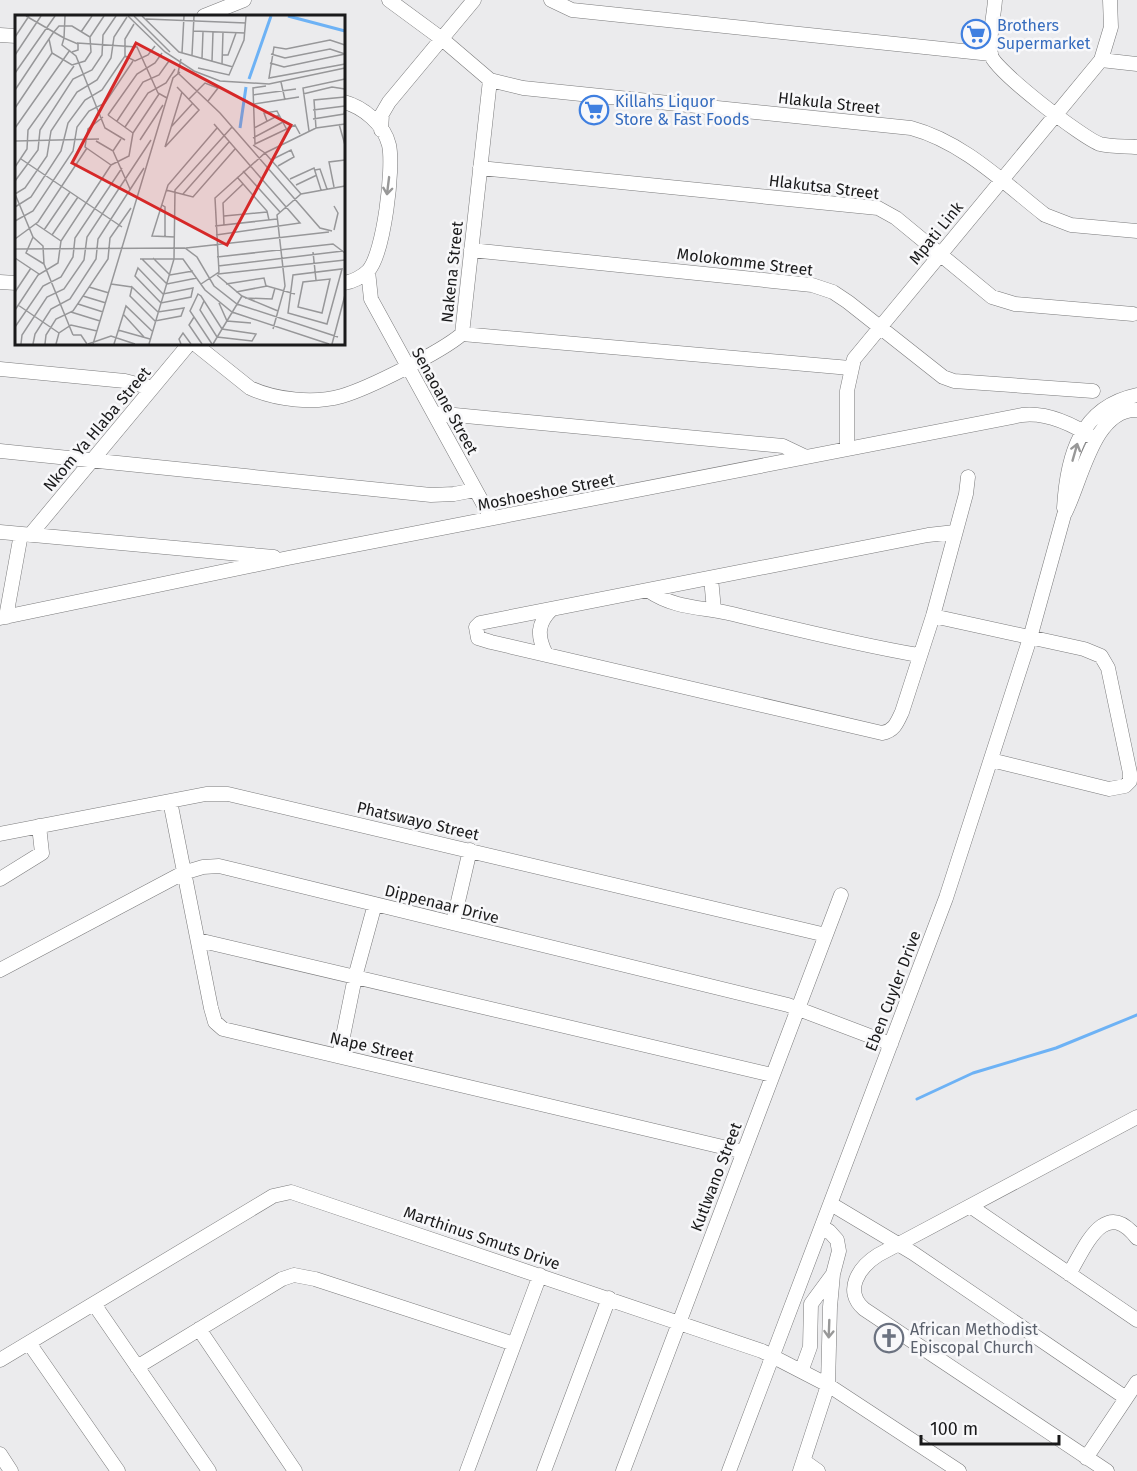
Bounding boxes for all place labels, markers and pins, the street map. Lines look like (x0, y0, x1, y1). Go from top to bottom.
place label: Brothers Supermarket (997, 16, 1091, 53)
supermarket icon: Brothers Supermarket (960, 18, 992, 50)
place label: Killahs Liquor Store & Fast Foods (615, 92, 749, 129)
supermarket icon: Killahs Liquor Store & Fast Foods (578, 94, 610, 126)
place label: African Methodist Episcopal Church (910, 1320, 1038, 1357)
church icon: African Methodist Episcopal Church (873, 1322, 905, 1354)

